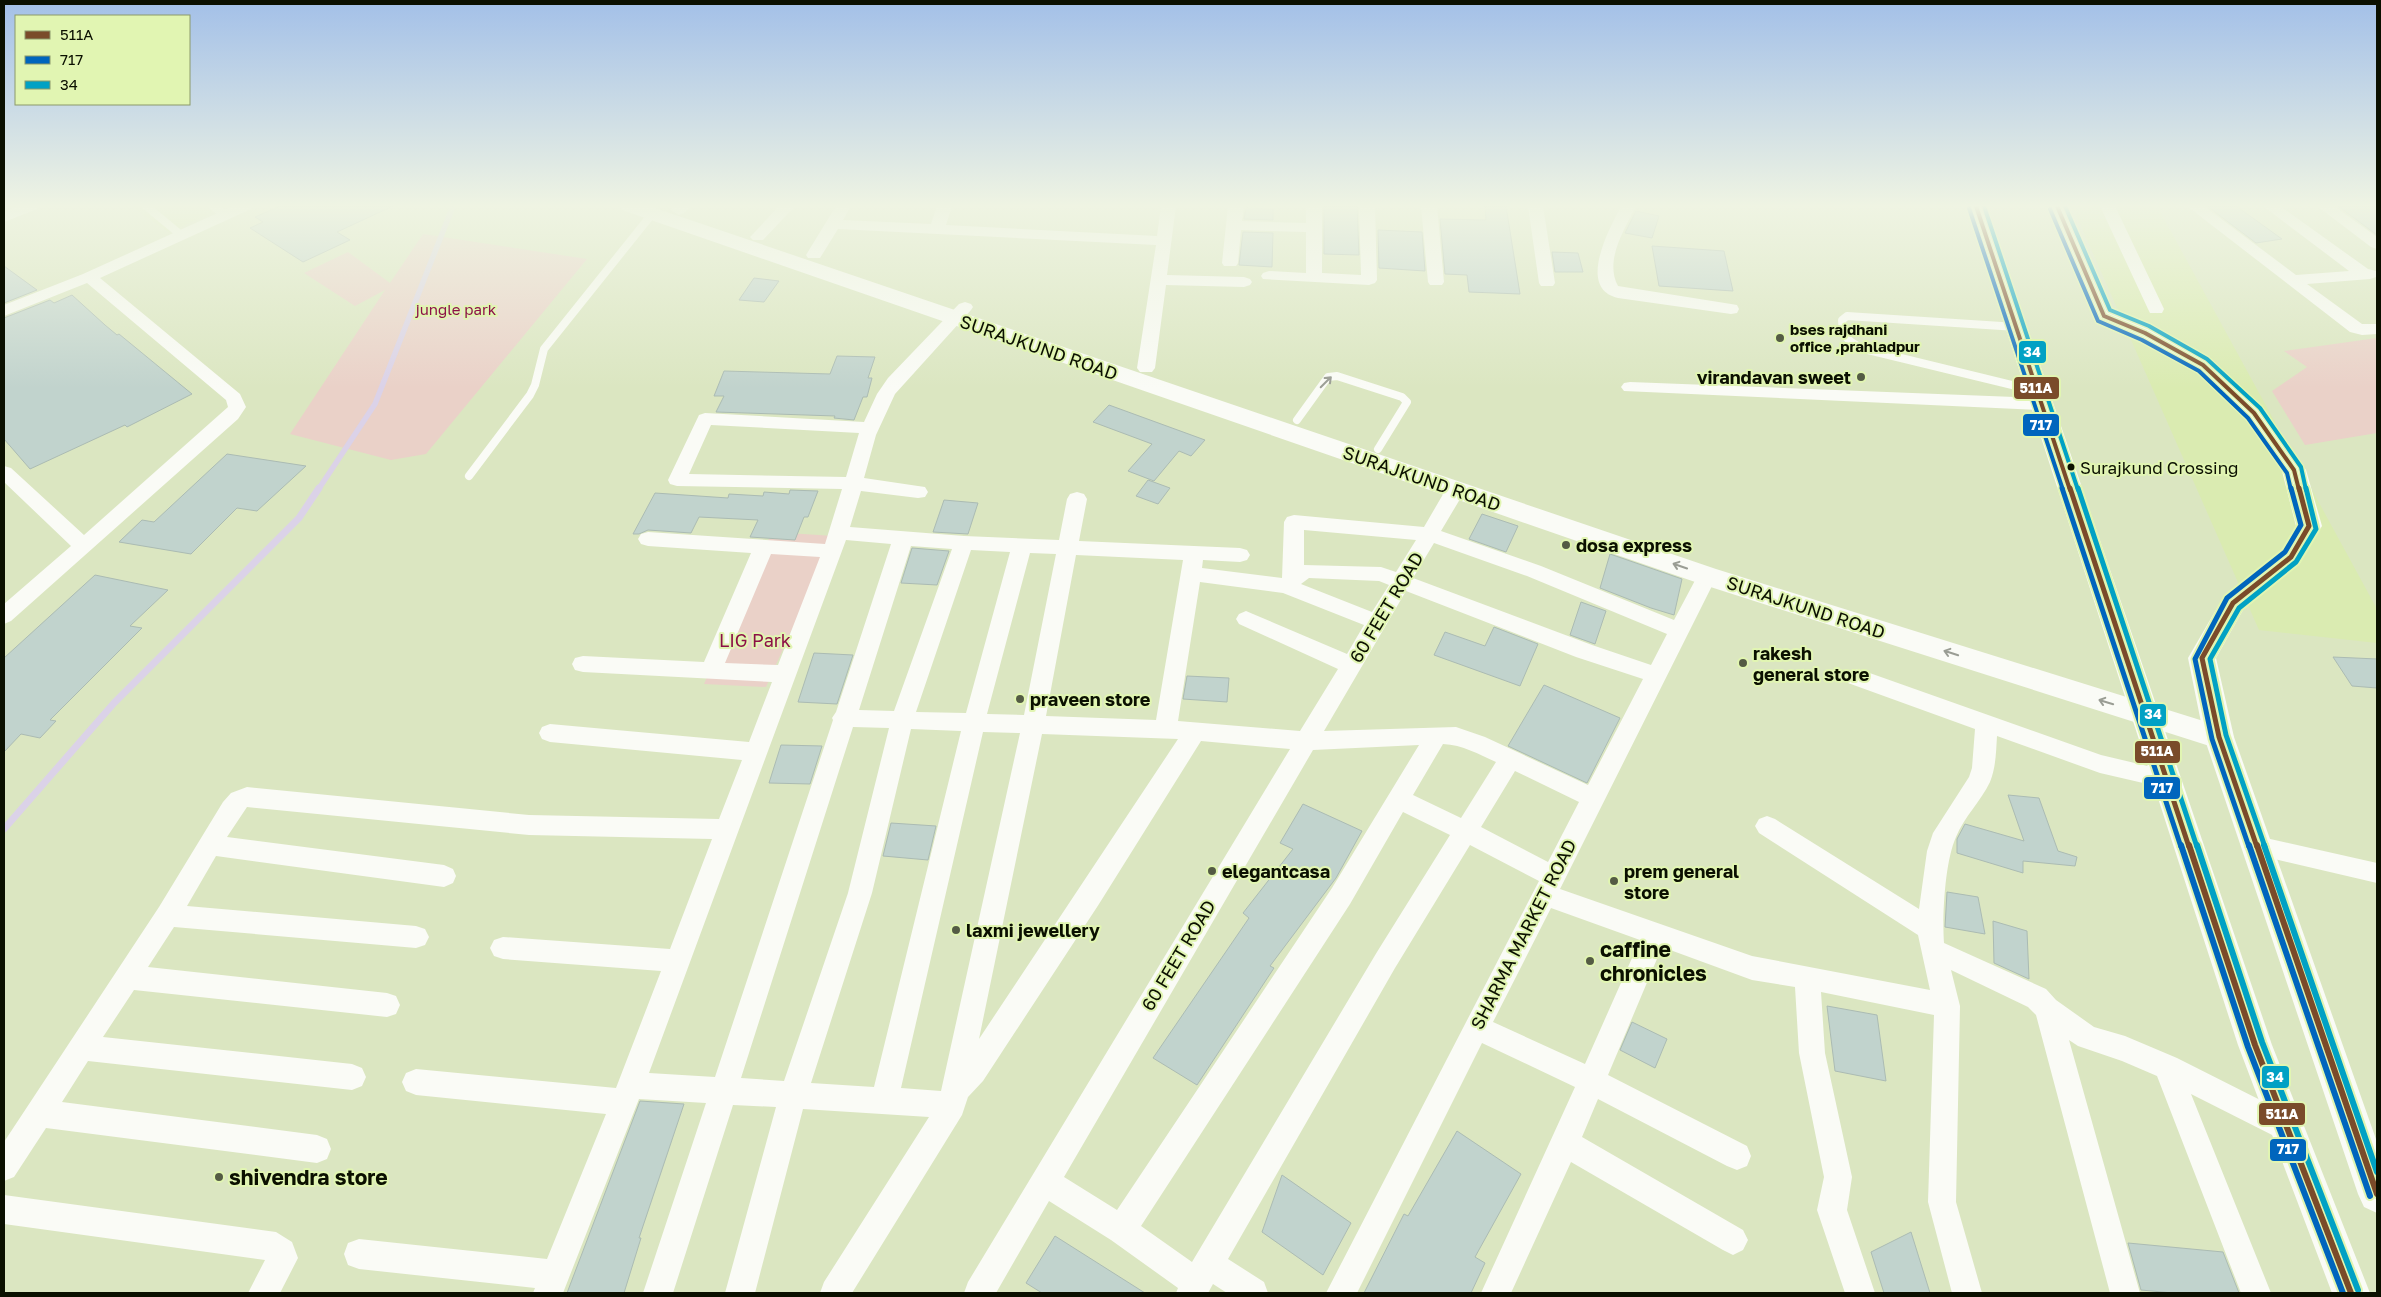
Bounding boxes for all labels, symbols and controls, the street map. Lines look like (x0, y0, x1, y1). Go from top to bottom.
legend (15, 15, 190, 105)
text: 511A (60, 25, 93, 43)
text: 717 (60, 50, 83, 68)
text: 34 (60, 75, 78, 93)
park label: jungle park (415, 300, 497, 318)
street label: SURAJKUND ROAD (957, 310, 1121, 384)
place label: bses rajdhani office ,prahladpur (1790, 320, 1920, 355)
marker: bses rajdhani office ,prahladpur (1774, 332, 1786, 344)
line badge: 34 (2018, 340, 2047, 364)
text: 34 (2023, 343, 2041, 360)
place label: virandavan sweet (1697, 366, 1851, 388)
marker: virandavan sweet (1855, 371, 1867, 383)
one-way arrow (1320, 376, 1332, 388)
line badge: 511A (2013, 376, 2060, 400)
text: 511A (2020, 379, 2053, 396)
line badge: 717 (2022, 413, 2060, 437)
text: 717 (2030, 416, 2053, 433)
street label: SURAJKUND ROAD (1340, 441, 1504, 515)
place label: Surajkund Crossing (2080, 457, 2239, 478)
marker: Surajkund Crossing (2066, 462, 2076, 472)
place label: dosa express (1576, 534, 1692, 556)
marker: dosa express (1560, 539, 1572, 551)
street label: 60 FEET ROAD (1344, 548, 1428, 666)
one-way arrow (1672, 561, 1688, 570)
street label: SURAJKUND ROAD (1724, 571, 1888, 643)
park label: LIG Park (719, 629, 791, 651)
place label: rakesh general store (1753, 642, 1870, 685)
one-way arrow (1944, 647, 1960, 657)
marker: rakesh general store (1737, 657, 1749, 669)
place label: praveen store (1030, 688, 1151, 710)
marker: praveen store (1014, 693, 1026, 705)
one-way arrow (2099, 696, 2115, 706)
line badge: 34 (2139, 703, 2167, 727)
text: 34 (2144, 705, 2162, 722)
line badge: 511A (2134, 740, 2181, 764)
text: 511A (2141, 742, 2174, 759)
line badge: 717 (2143, 776, 2181, 800)
text: 717 (2151, 779, 2174, 796)
street label: SHARMA MARKET ROAD (1465, 835, 1581, 1033)
place label: elegantcasa (1222, 860, 1330, 882)
place label: prem general store (1624, 860, 1739, 903)
marker: elegantcasa (1206, 865, 1218, 877)
marker: prem general store (1608, 875, 1620, 887)
street label: 60 FEET ROAD (1136, 896, 1220, 1014)
place label: laxmi jewellery (966, 919, 1100, 941)
marker: laxmi jewellery (950, 924, 962, 936)
place label: caffine chronicles (1600, 936, 1707, 986)
marker: caffine chronicles (1584, 955, 1596, 967)
line badge: 34 (2261, 1065, 2290, 1089)
text: 34 (2266, 1068, 2284, 1085)
line badge: 511A (2258, 1102, 2306, 1126)
text: 511A (2266, 1105, 2299, 1122)
line badge: 717 (2269, 1138, 2307, 1162)
text: 717 (2277, 1140, 2300, 1157)
place label: shivendra store (229, 1164, 388, 1190)
marker: shivendra store (213, 1171, 225, 1183)

